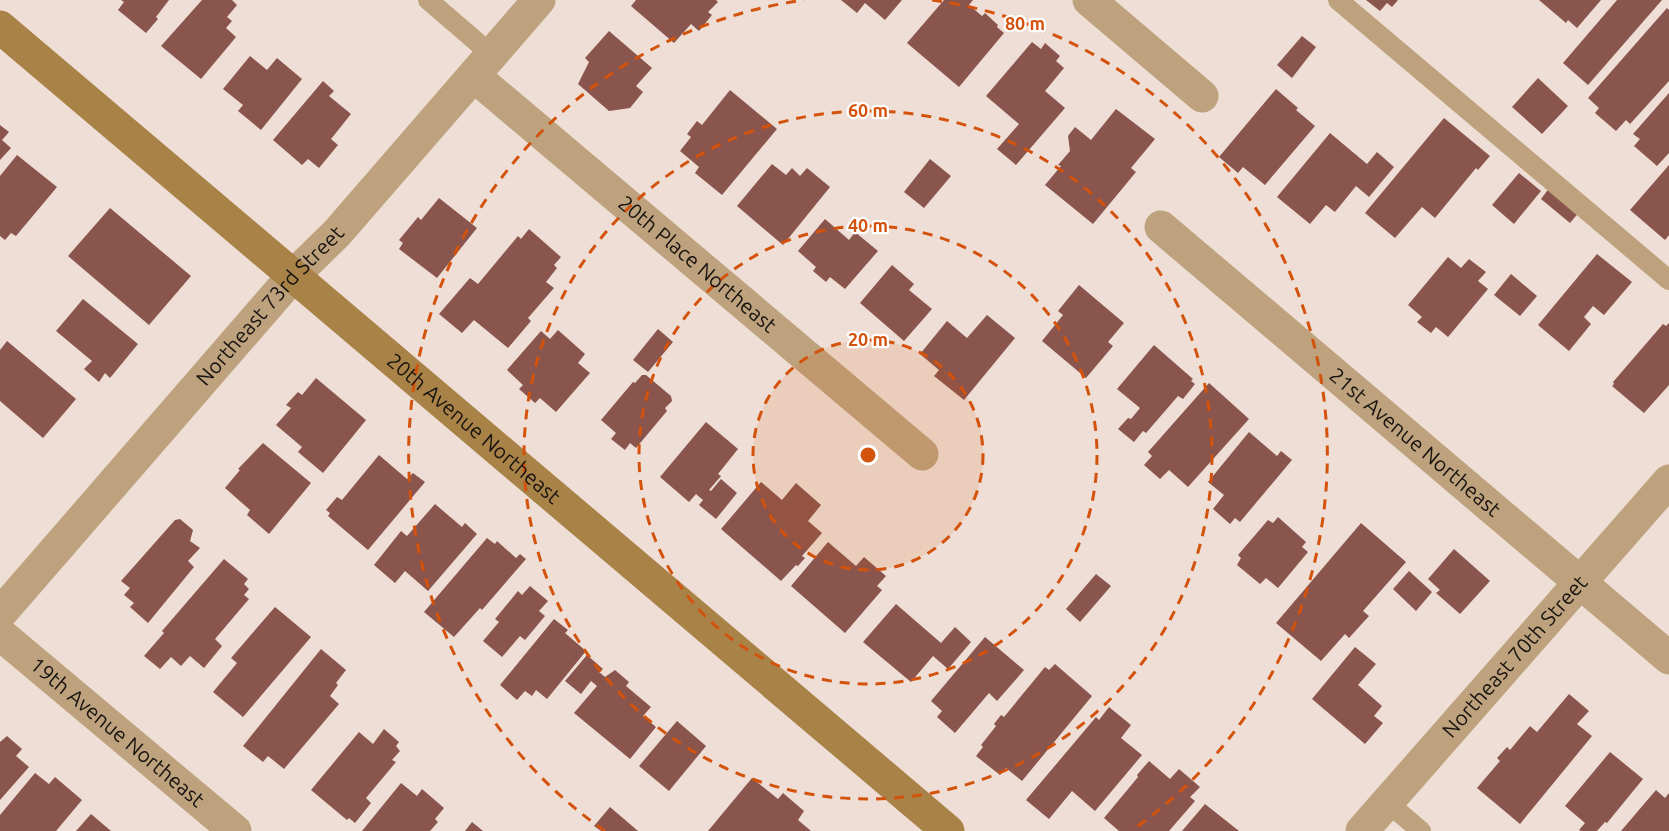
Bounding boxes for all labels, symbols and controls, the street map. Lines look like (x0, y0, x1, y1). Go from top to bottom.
text: 80 m (1005, 13, 1045, 33)
text: 60 m (848, 100, 888, 120)
street label: 20th Place Northeast (614, 190, 782, 337)
text: 40 m (848, 215, 888, 235)
street label: Northeast 73rd Street (191, 221, 349, 390)
text: 20 m (848, 329, 888, 349)
street label: 20th Avenue Northeast (383, 348, 566, 508)
street label: 21st Avenue Northeast (1325, 362, 1506, 521)
centre of rings (858, 445, 878, 465)
street label: Northeast 70th Street (1437, 570, 1592, 742)
street label: 19th Avenue Northeast (26, 652, 210, 811)

